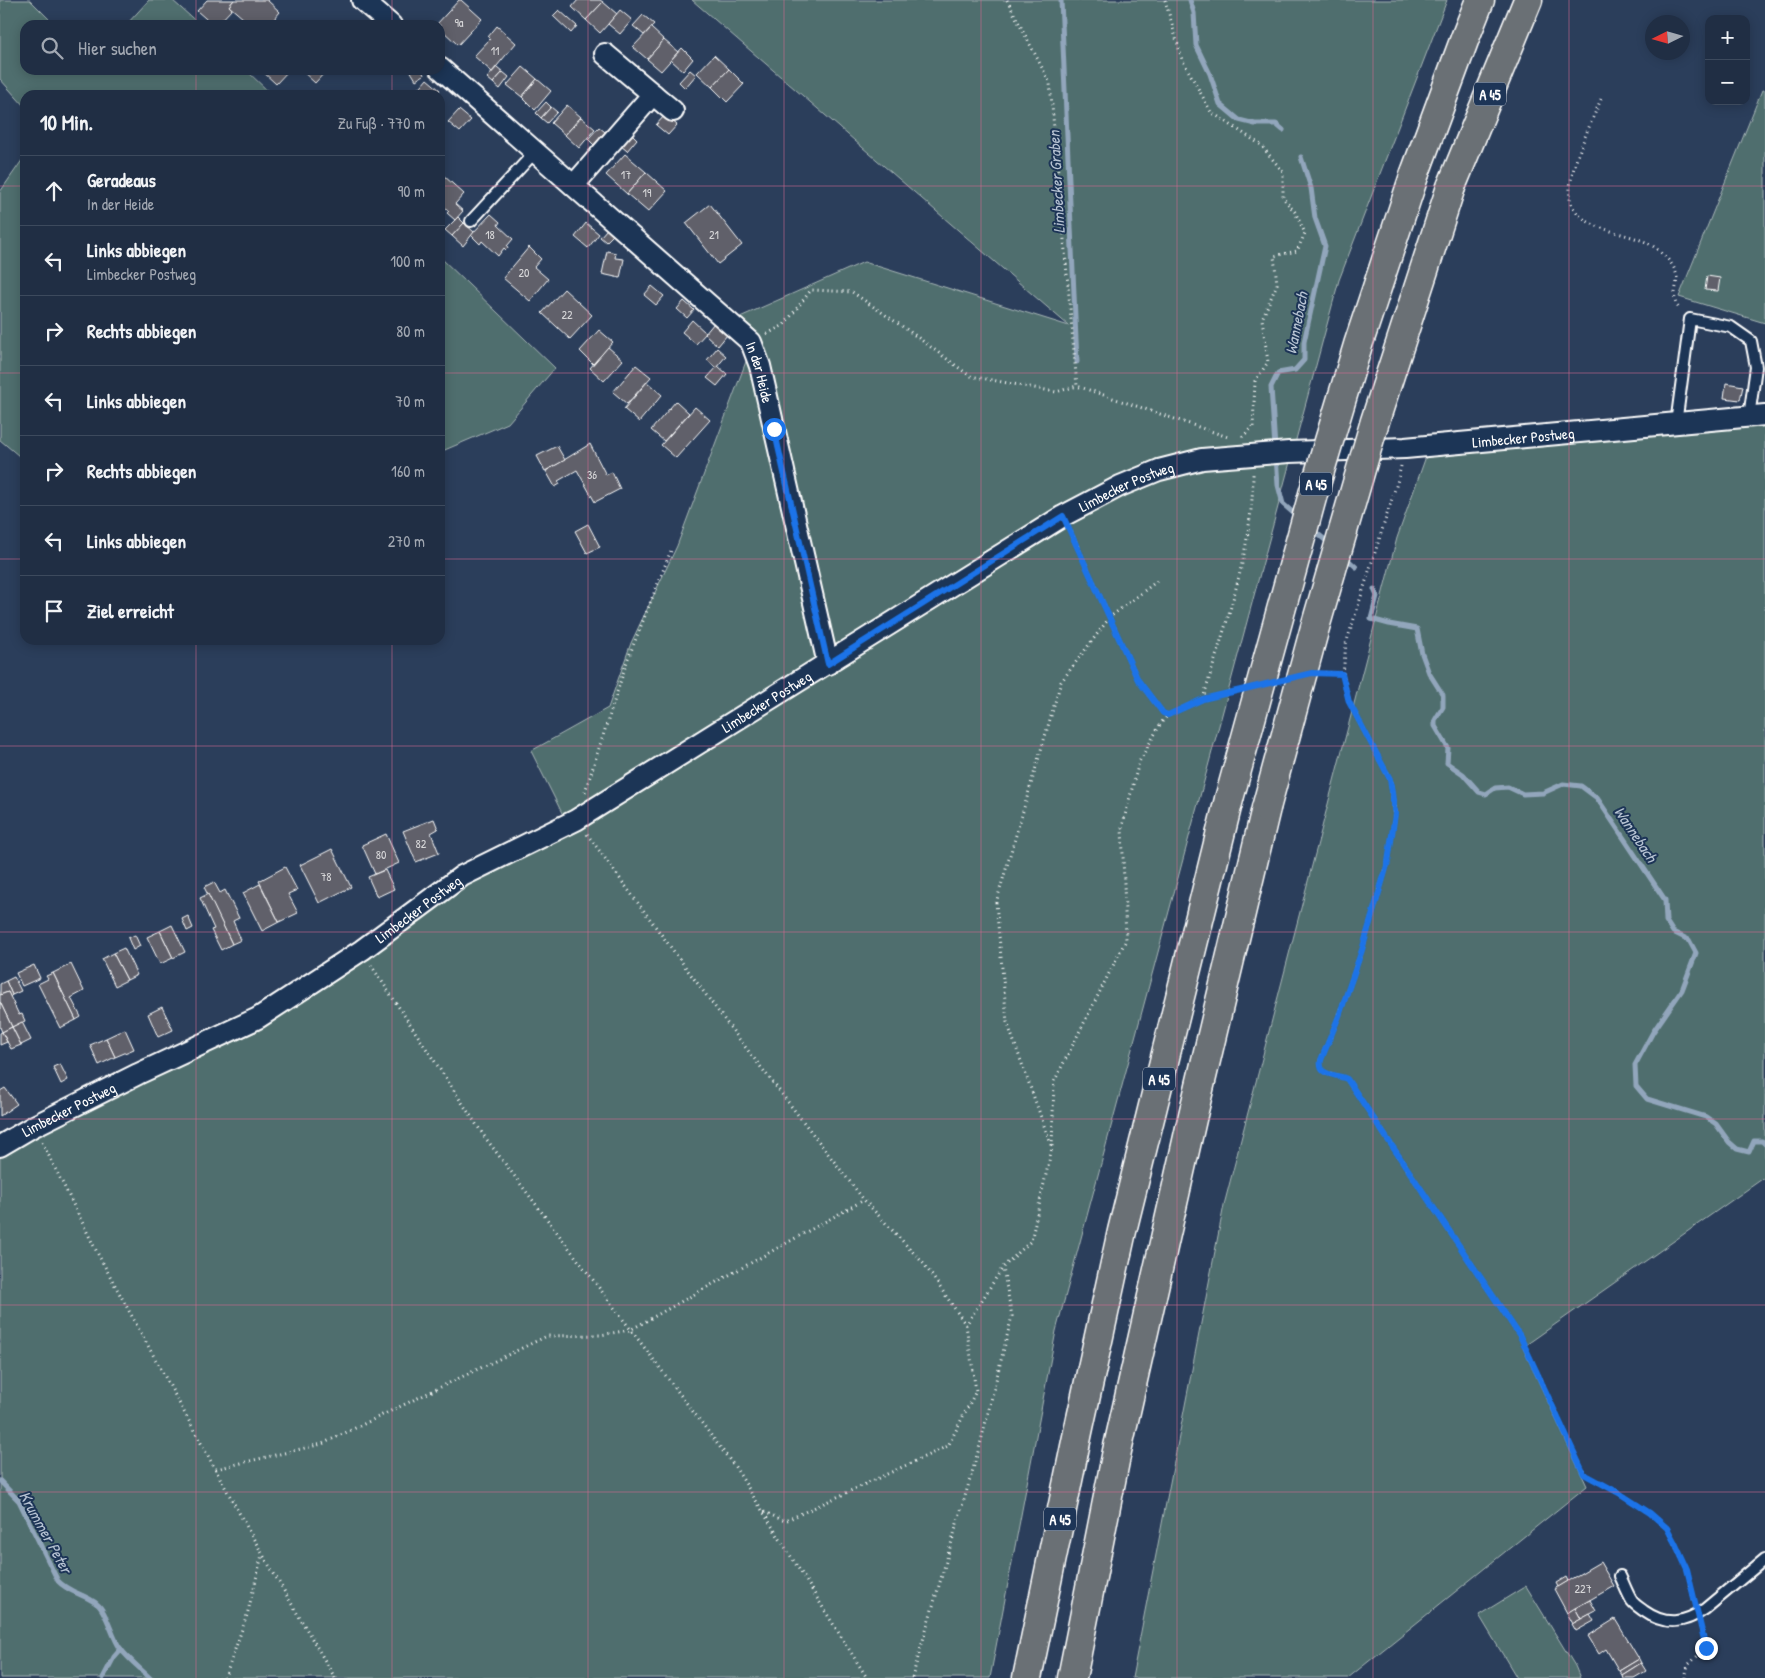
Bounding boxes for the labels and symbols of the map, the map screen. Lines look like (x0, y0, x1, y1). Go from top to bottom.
house number: 9a (454, 14, 464, 31)
north arrow (1645, 15, 1690, 60)
house number: 11 (491, 42, 499, 59)
road number: A 45 (1474, 82, 1506, 106)
water label: Limbecker Graben (1042, 128, 1070, 234)
house number: 17 (621, 166, 631, 183)
house number: 19 (643, 184, 652, 201)
house number: 18 (485, 226, 495, 243)
house number: 21 (709, 226, 719, 243)
house number: 20 (519, 264, 530, 281)
water label: Wannebach (1279, 289, 1313, 356)
house number: 22 (561, 306, 573, 323)
street label: In der Heide (741, 338, 779, 405)
route start (763, 418, 786, 441)
street label: Limbecker Postweg (1471, 422, 1576, 452)
street label: Limbecker Postweg (1075, 456, 1176, 517)
house number: 36 (587, 466, 597, 483)
road number: A 45 (1300, 472, 1332, 496)
street label: Limbecker Postweg (717, 665, 815, 737)
water label: Wannebach (1609, 802, 1663, 867)
house number: 82 (416, 835, 427, 852)
house number: 80 (376, 846, 386, 863)
house number: 78 (320, 868, 332, 885)
street label: Limbecker Postweg (371, 869, 466, 948)
road number: A 45 (1143, 1068, 1175, 1090)
street label: Limbecker Postweg (18, 1076, 119, 1141)
water label: Krummer Peter (14, 1487, 79, 1579)
road number: A 45 (1044, 1508, 1076, 1530)
house number: 227 (1574, 1580, 1592, 1597)
route end (1695, 1637, 1718, 1660)

